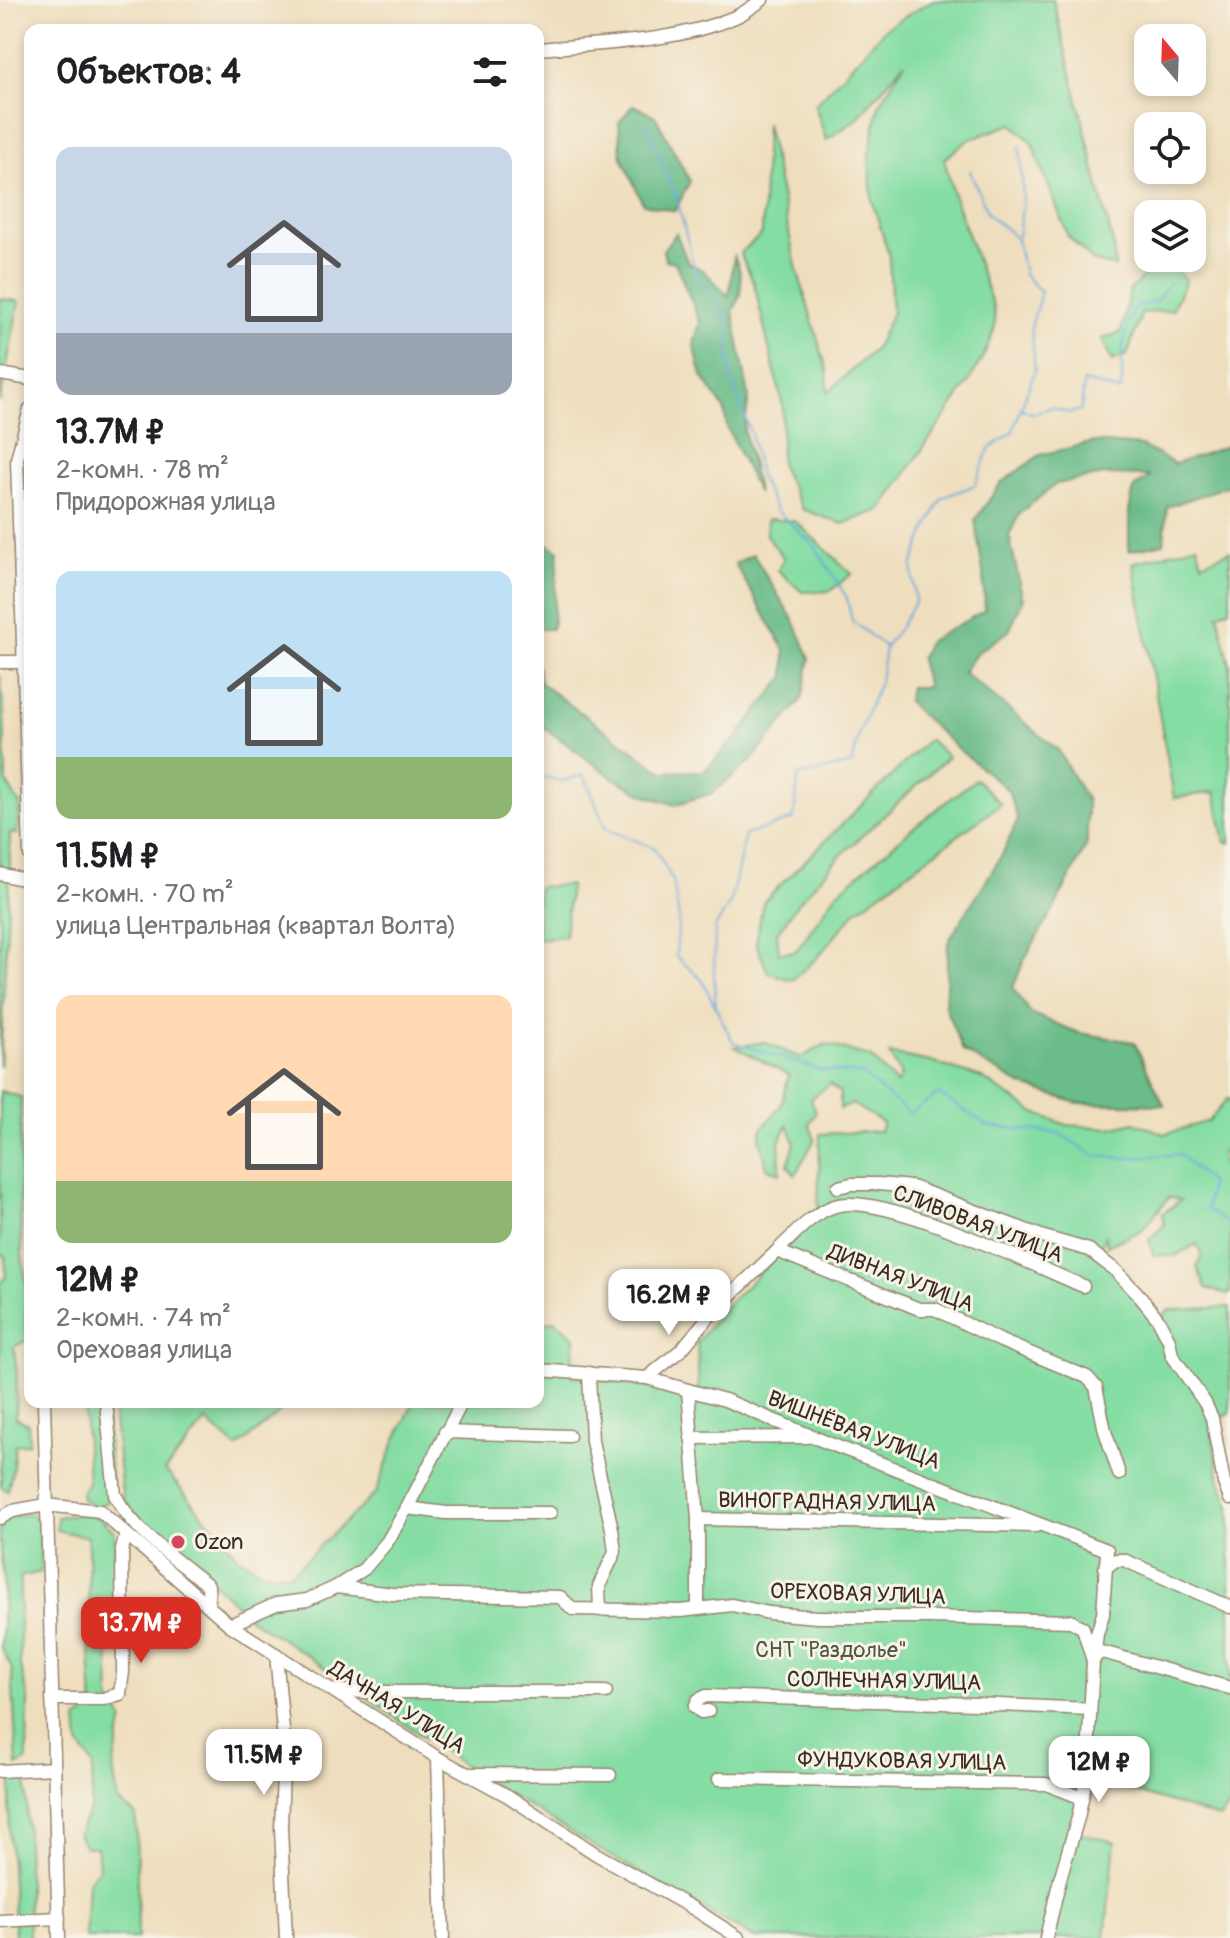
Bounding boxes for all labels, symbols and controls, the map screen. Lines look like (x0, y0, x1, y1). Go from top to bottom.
north arrow (1134, 24, 1206, 96)
map controls (1134, 24, 1206, 272)
icon: filters (468, 50, 512, 94)
text: Объектов: 4 (56, 51, 241, 94)
button: locate (1134, 112, 1206, 184)
icon: home (212, 199, 356, 343)
button: layers (1134, 200, 1206, 272)
text: 13.7M ₽ (56, 411, 166, 454)
text: 2-комн. · 78 m² (56, 454, 229, 486)
text: Придорожная улица (56, 486, 276, 518)
icon: home (212, 623, 356, 767)
text: 11.5M ₽ (56, 835, 161, 878)
text: 2-комн. · 70 m² (56, 878, 234, 910)
text: улица Центральная (квартал Волта) (56, 910, 456, 942)
icon: home (212, 1047, 356, 1191)
street label: СЛИВОВАЯ УЛИЦА (889, 1179, 1067, 1269)
street label: ДИВНАЯ УЛИЦА (823, 1237, 978, 1319)
text: 12M ₽ (56, 1259, 141, 1302)
pin: 16.2M ₽ (595, 1269, 743, 1337)
text: 16.2M ₽ (626, 1279, 712, 1311)
text: 2-комн. · 74 m² (56, 1302, 231, 1334)
text: Ореховая улица (56, 1334, 232, 1366)
street label: ВИШНЁВАЯ УЛИЦА (764, 1384, 944, 1476)
street label: ВИНОГРАДНАЯ УЛИЦА (718, 1486, 936, 1518)
place label: Ozon (194, 1528, 243, 1556)
marker: Ozon (169, 1533, 187, 1551)
street label: ОРЕХОВАЯ УЛИЦА (770, 1577, 946, 1611)
pin: 13.7M ₽ (67, 1597, 215, 1665)
text: 13.7M ₽ (99, 1607, 183, 1639)
park label: СНТ "Раздолье" (755, 1636, 907, 1664)
street label: ДАЧНАЯ УЛИЦА (323, 1653, 471, 1760)
street label: СОЛНЕЧНАЯ УЛИЦА (787, 1665, 981, 1697)
pin: 11.5M ₽ (190, 1729, 338, 1797)
pin: 12M ₽ (1043, 1736, 1155, 1804)
text: 11.5M ₽ (224, 1739, 304, 1771)
street label: ФУНДУКОВАЯ УЛИЦА (797, 1745, 1007, 1777)
text: 12M ₽ (1067, 1746, 1131, 1778)

